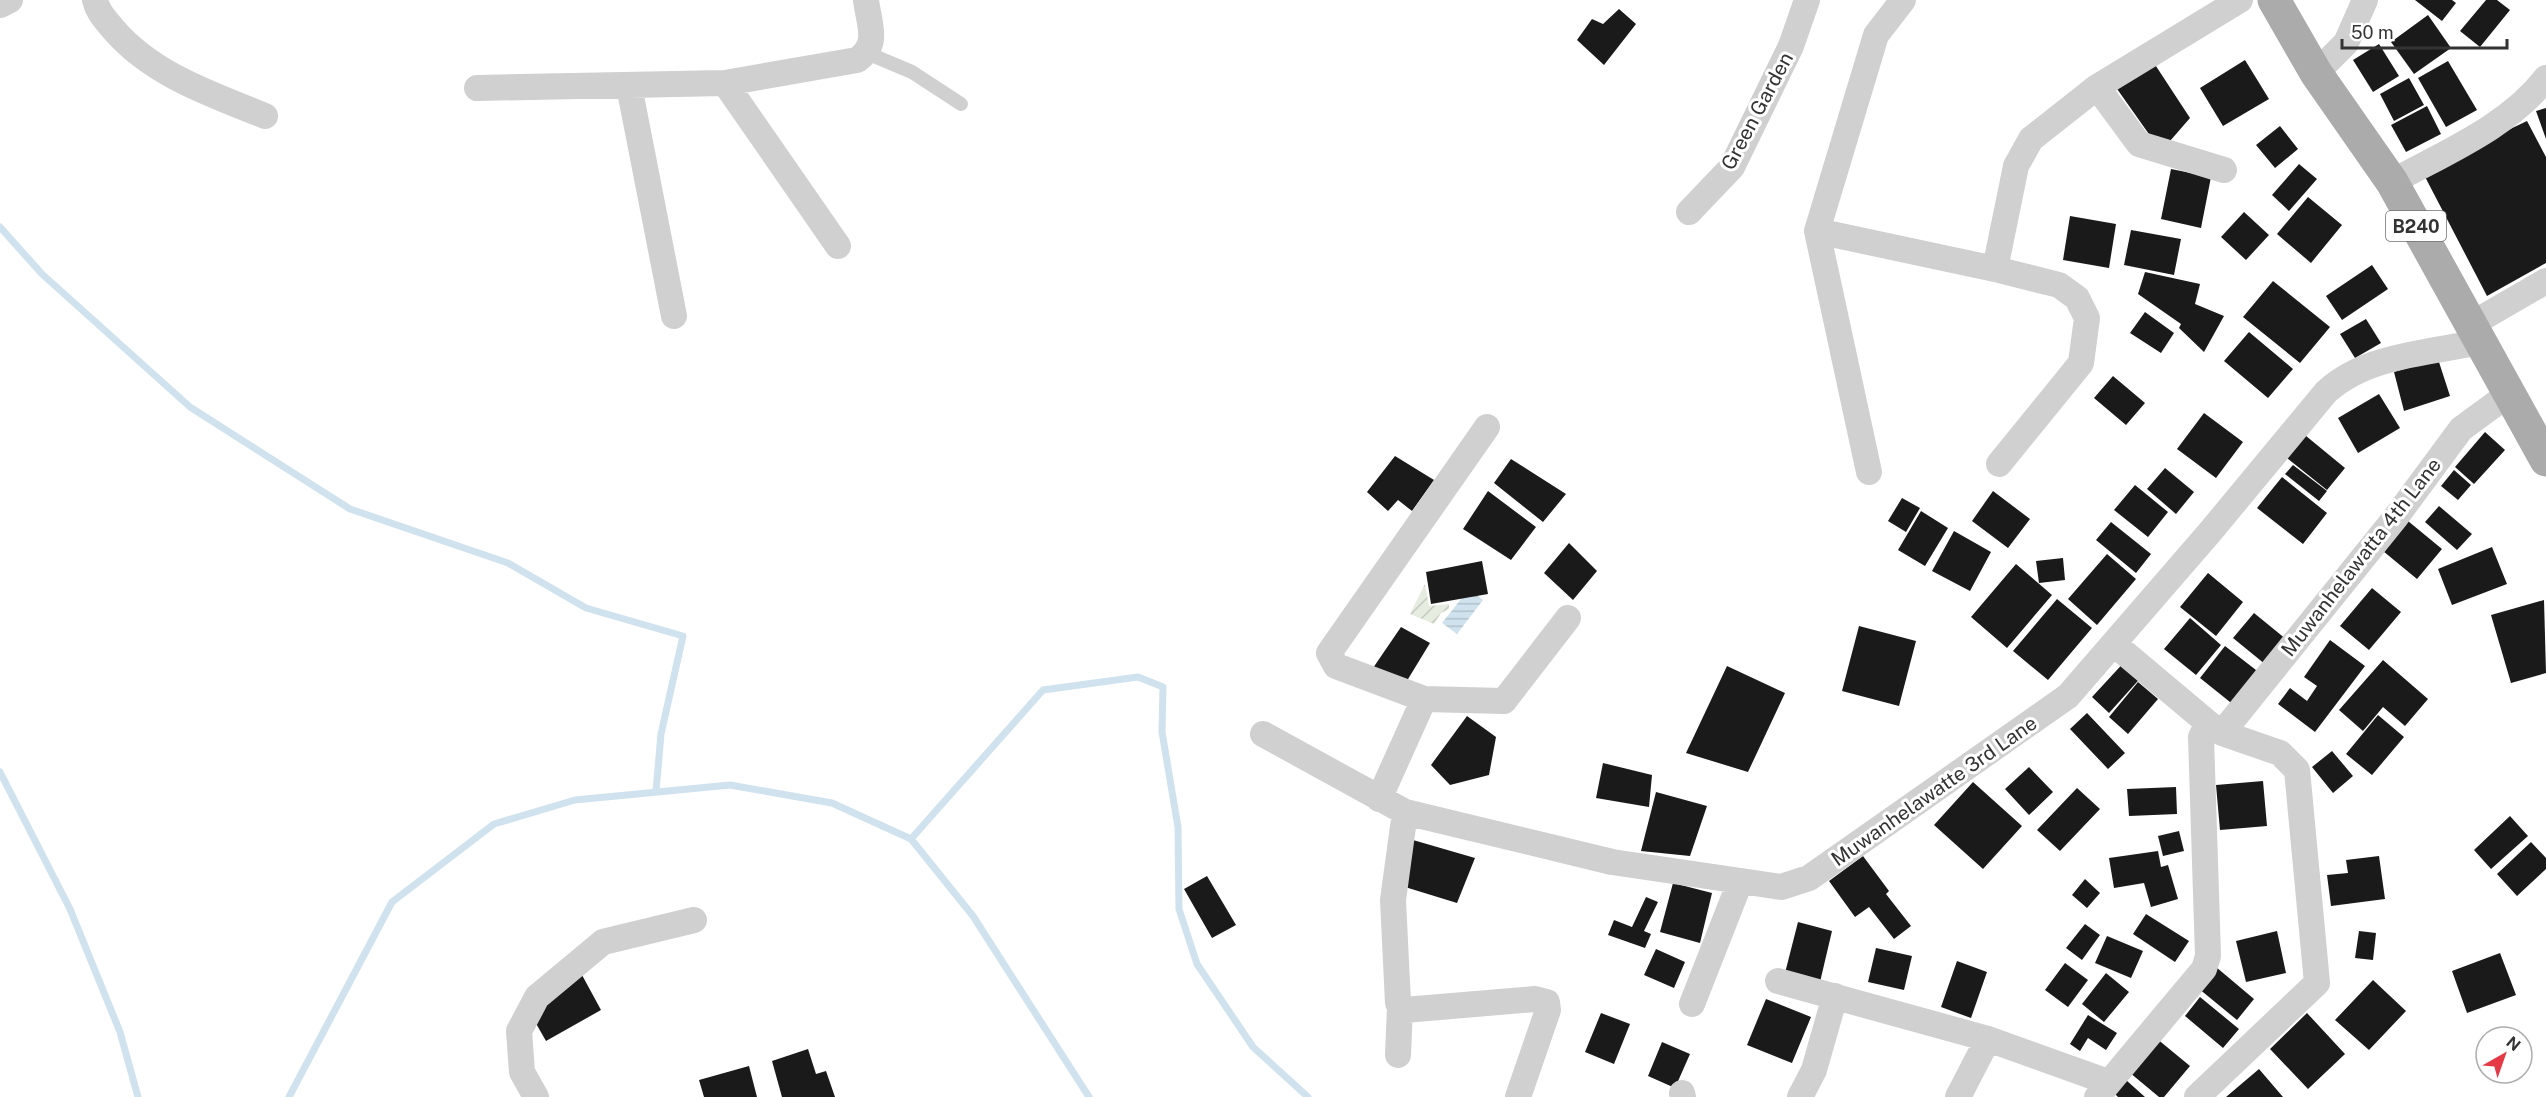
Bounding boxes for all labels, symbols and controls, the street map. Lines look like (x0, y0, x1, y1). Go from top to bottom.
scale bar (2342, 12, 2507, 50)
text: 50 m (2351, 22, 2394, 43)
street label: Green Garden (1716, 48, 1798, 174)
road number: B240 (2386, 211, 2446, 241)
street label: Muwanhelawatta 4th Lane (2276, 453, 2446, 661)
street label: Muwanhelawatte 3rd Lane (1827, 711, 2041, 871)
north arrow (2474, 1025, 2534, 1085)
text: N (2502, 1033, 2524, 1055)

